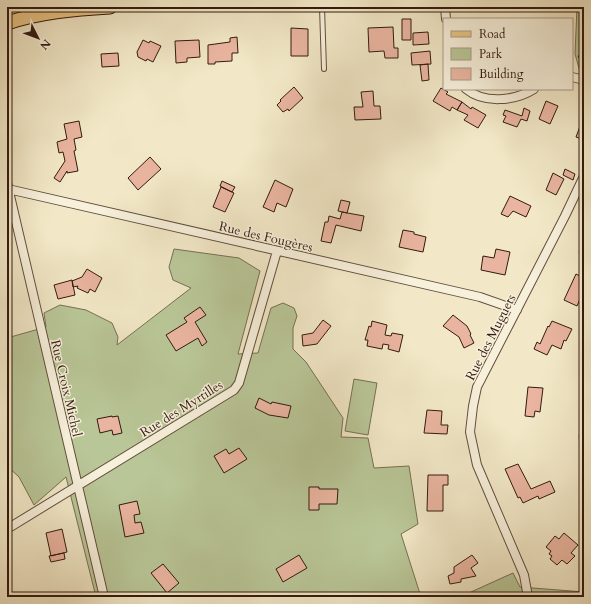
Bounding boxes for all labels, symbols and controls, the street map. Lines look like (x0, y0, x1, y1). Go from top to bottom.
north arrow (18, 18, 58, 58)
legend (443, 18, 573, 90)
text: Road (479, 26, 506, 42)
text: N (36, 36, 54, 53)
text: Park (479, 46, 503, 62)
text: Building (479, 66, 524, 82)
street label: Rue des Fougères (217, 217, 315, 257)
street label: Rue des Muguets (461, 291, 520, 384)
street label: Rue Croix Michel (46, 338, 86, 439)
street label: Rue des Myrtilles (137, 376, 226, 442)

